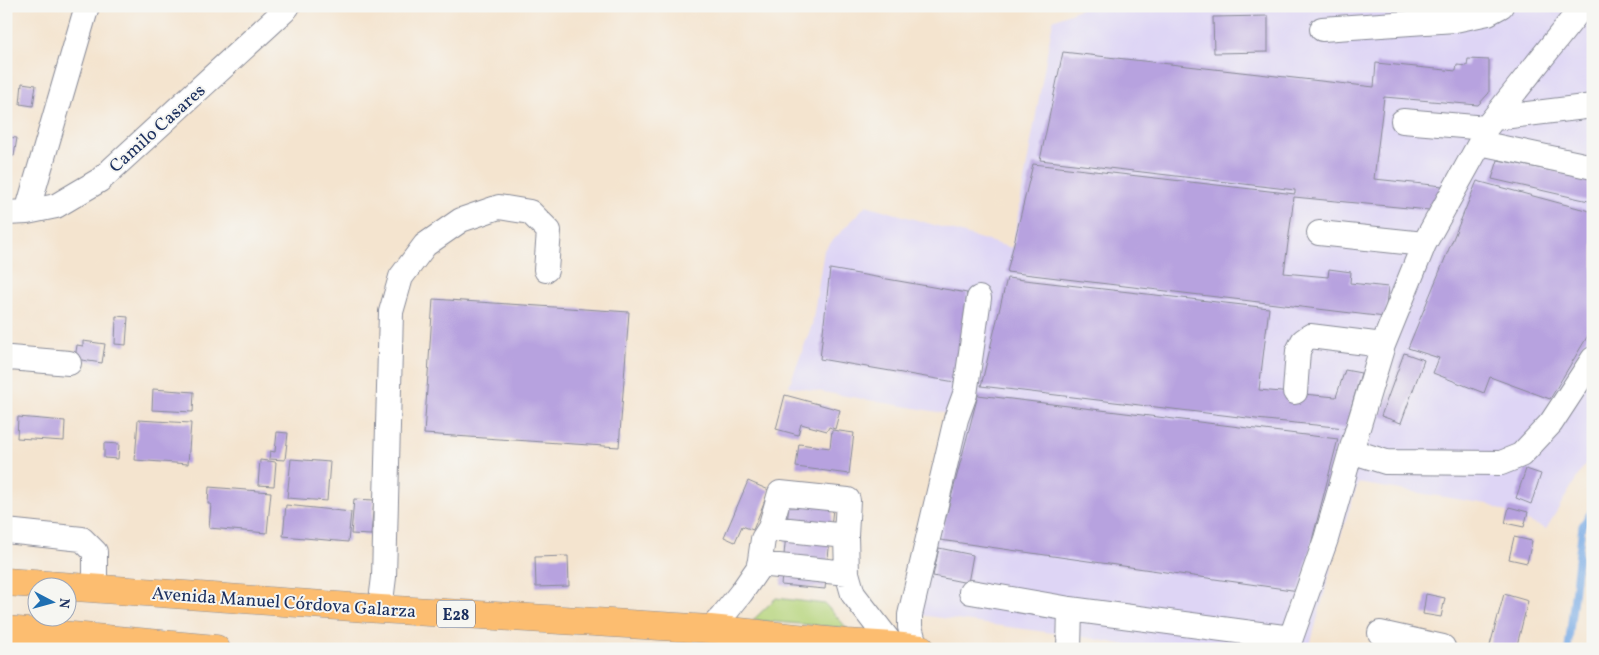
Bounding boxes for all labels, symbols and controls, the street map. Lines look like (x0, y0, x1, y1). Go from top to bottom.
street label: Camilo Casares (104, 79, 212, 179)
north arrow (28, 578, 78, 628)
street label: Avenida Manuel Córdova Galarza (151, 582, 417, 625)
text: N (53, 597, 73, 609)
road number: E28 (437, 600, 475, 628)

